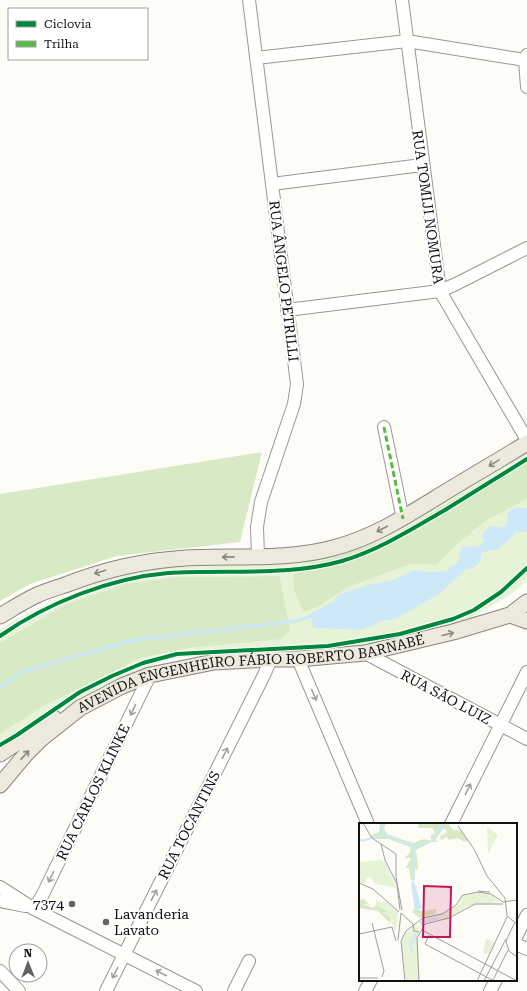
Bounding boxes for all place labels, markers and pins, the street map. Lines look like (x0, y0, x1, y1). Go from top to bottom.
place label: 7374 (33, 896, 64, 912)
marker: 7374 (67, 899, 77, 909)
place label: Lavanderia Lavato (114, 906, 189, 938)
marker: Lavanderia Lavato (101, 917, 111, 927)

